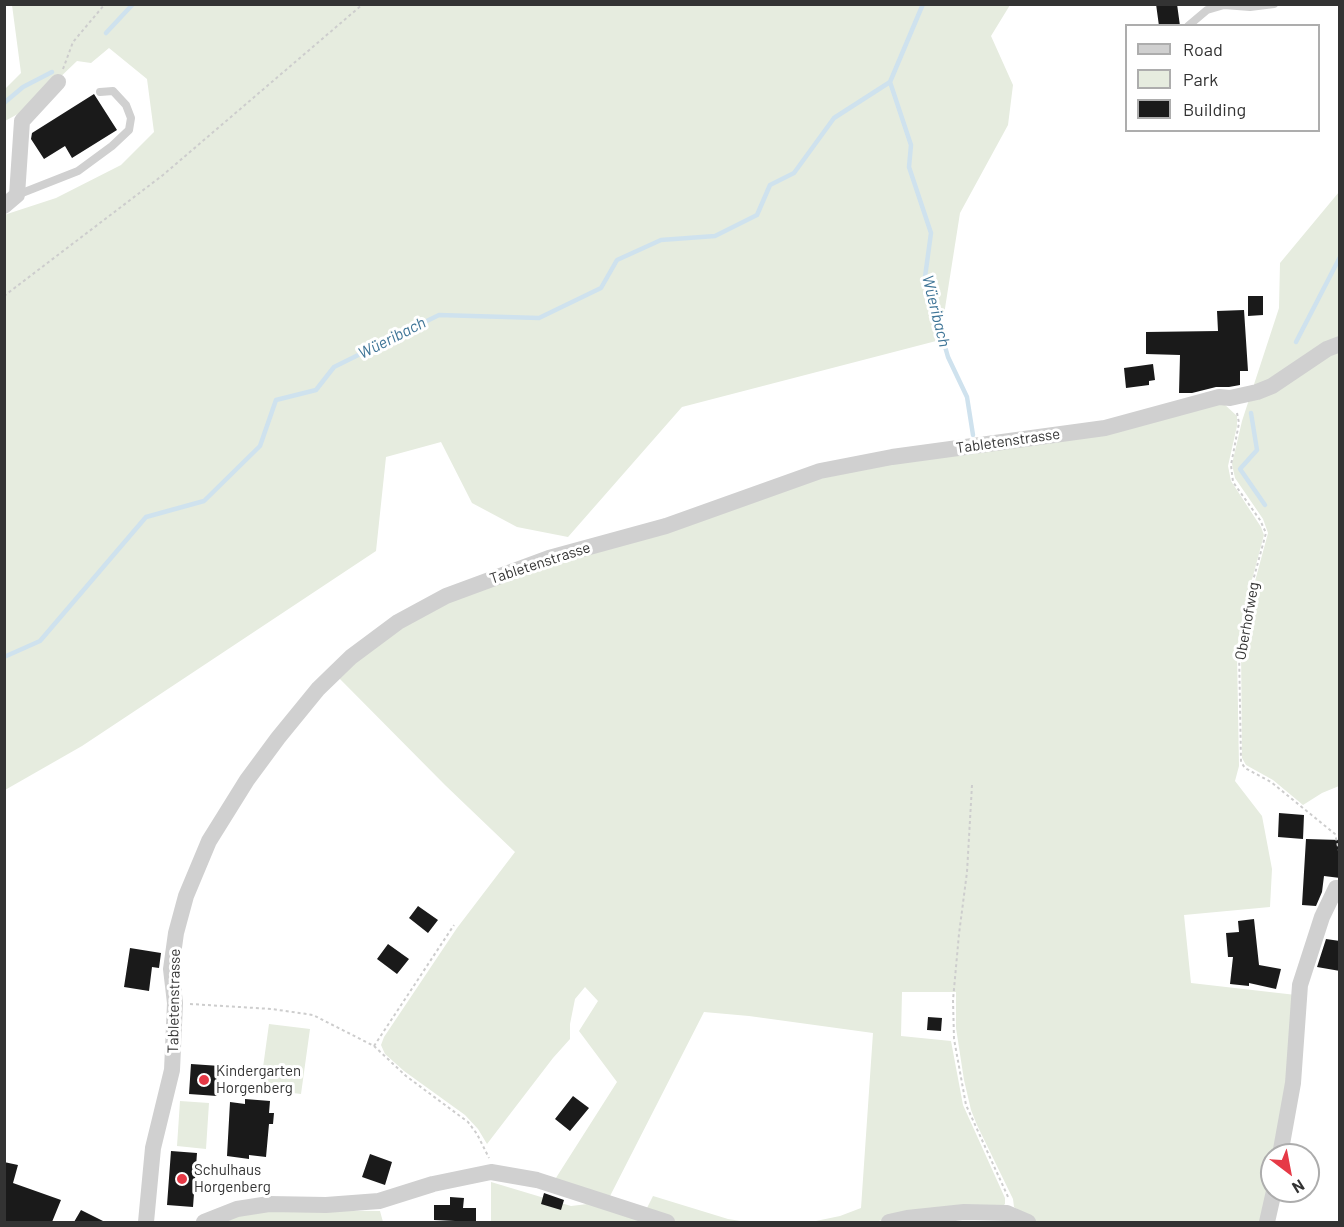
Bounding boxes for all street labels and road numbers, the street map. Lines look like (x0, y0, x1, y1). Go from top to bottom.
street label: Tabletenstrasse (955, 425, 1061, 457)
street label: Tabletenstrasse (487, 538, 593, 588)
street label: Oberhofweg (1231, 581, 1263, 661)
street label: Tabletenstrasse (164, 948, 184, 1054)

